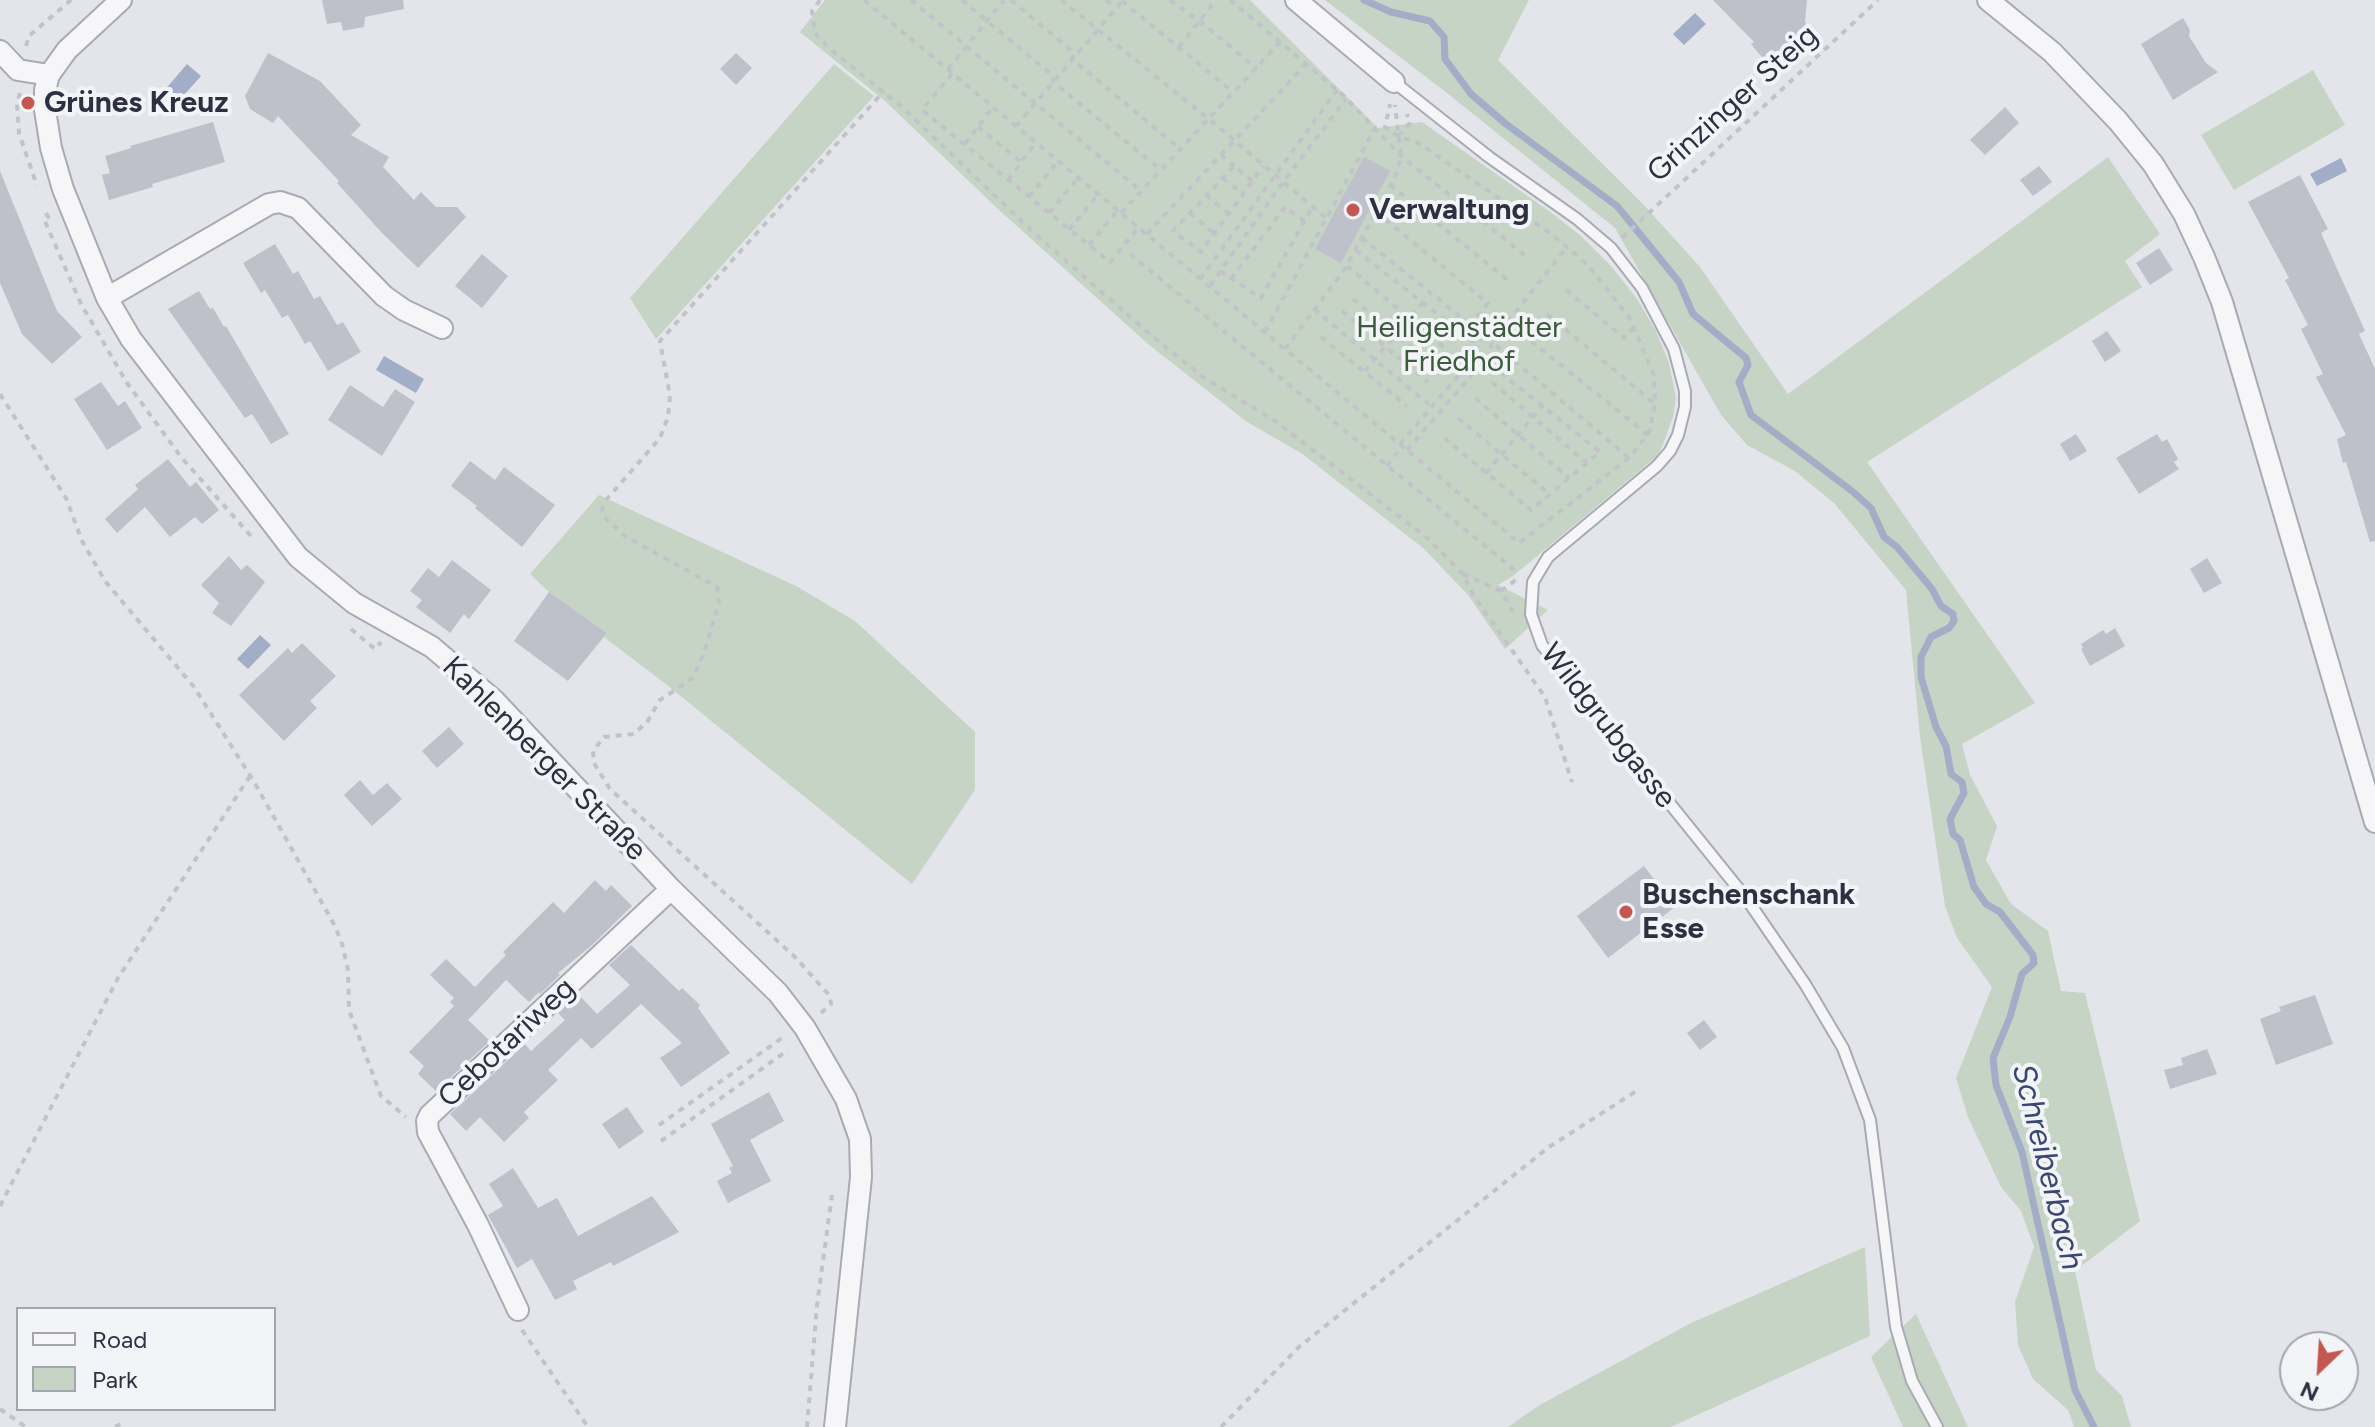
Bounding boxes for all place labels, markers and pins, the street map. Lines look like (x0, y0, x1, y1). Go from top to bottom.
place label: Grünes Kreuz (44, 85, 229, 121)
marker: Grünes Kreuz (19, 94, 37, 112)
place label: Verwaltung (1369, 192, 1530, 228)
marker: Verwaltung (1344, 201, 1362, 219)
place label: Buschenschank Esse (1642, 877, 1855, 948)
marker: Buschenschank Esse (1617, 903, 1635, 921)

